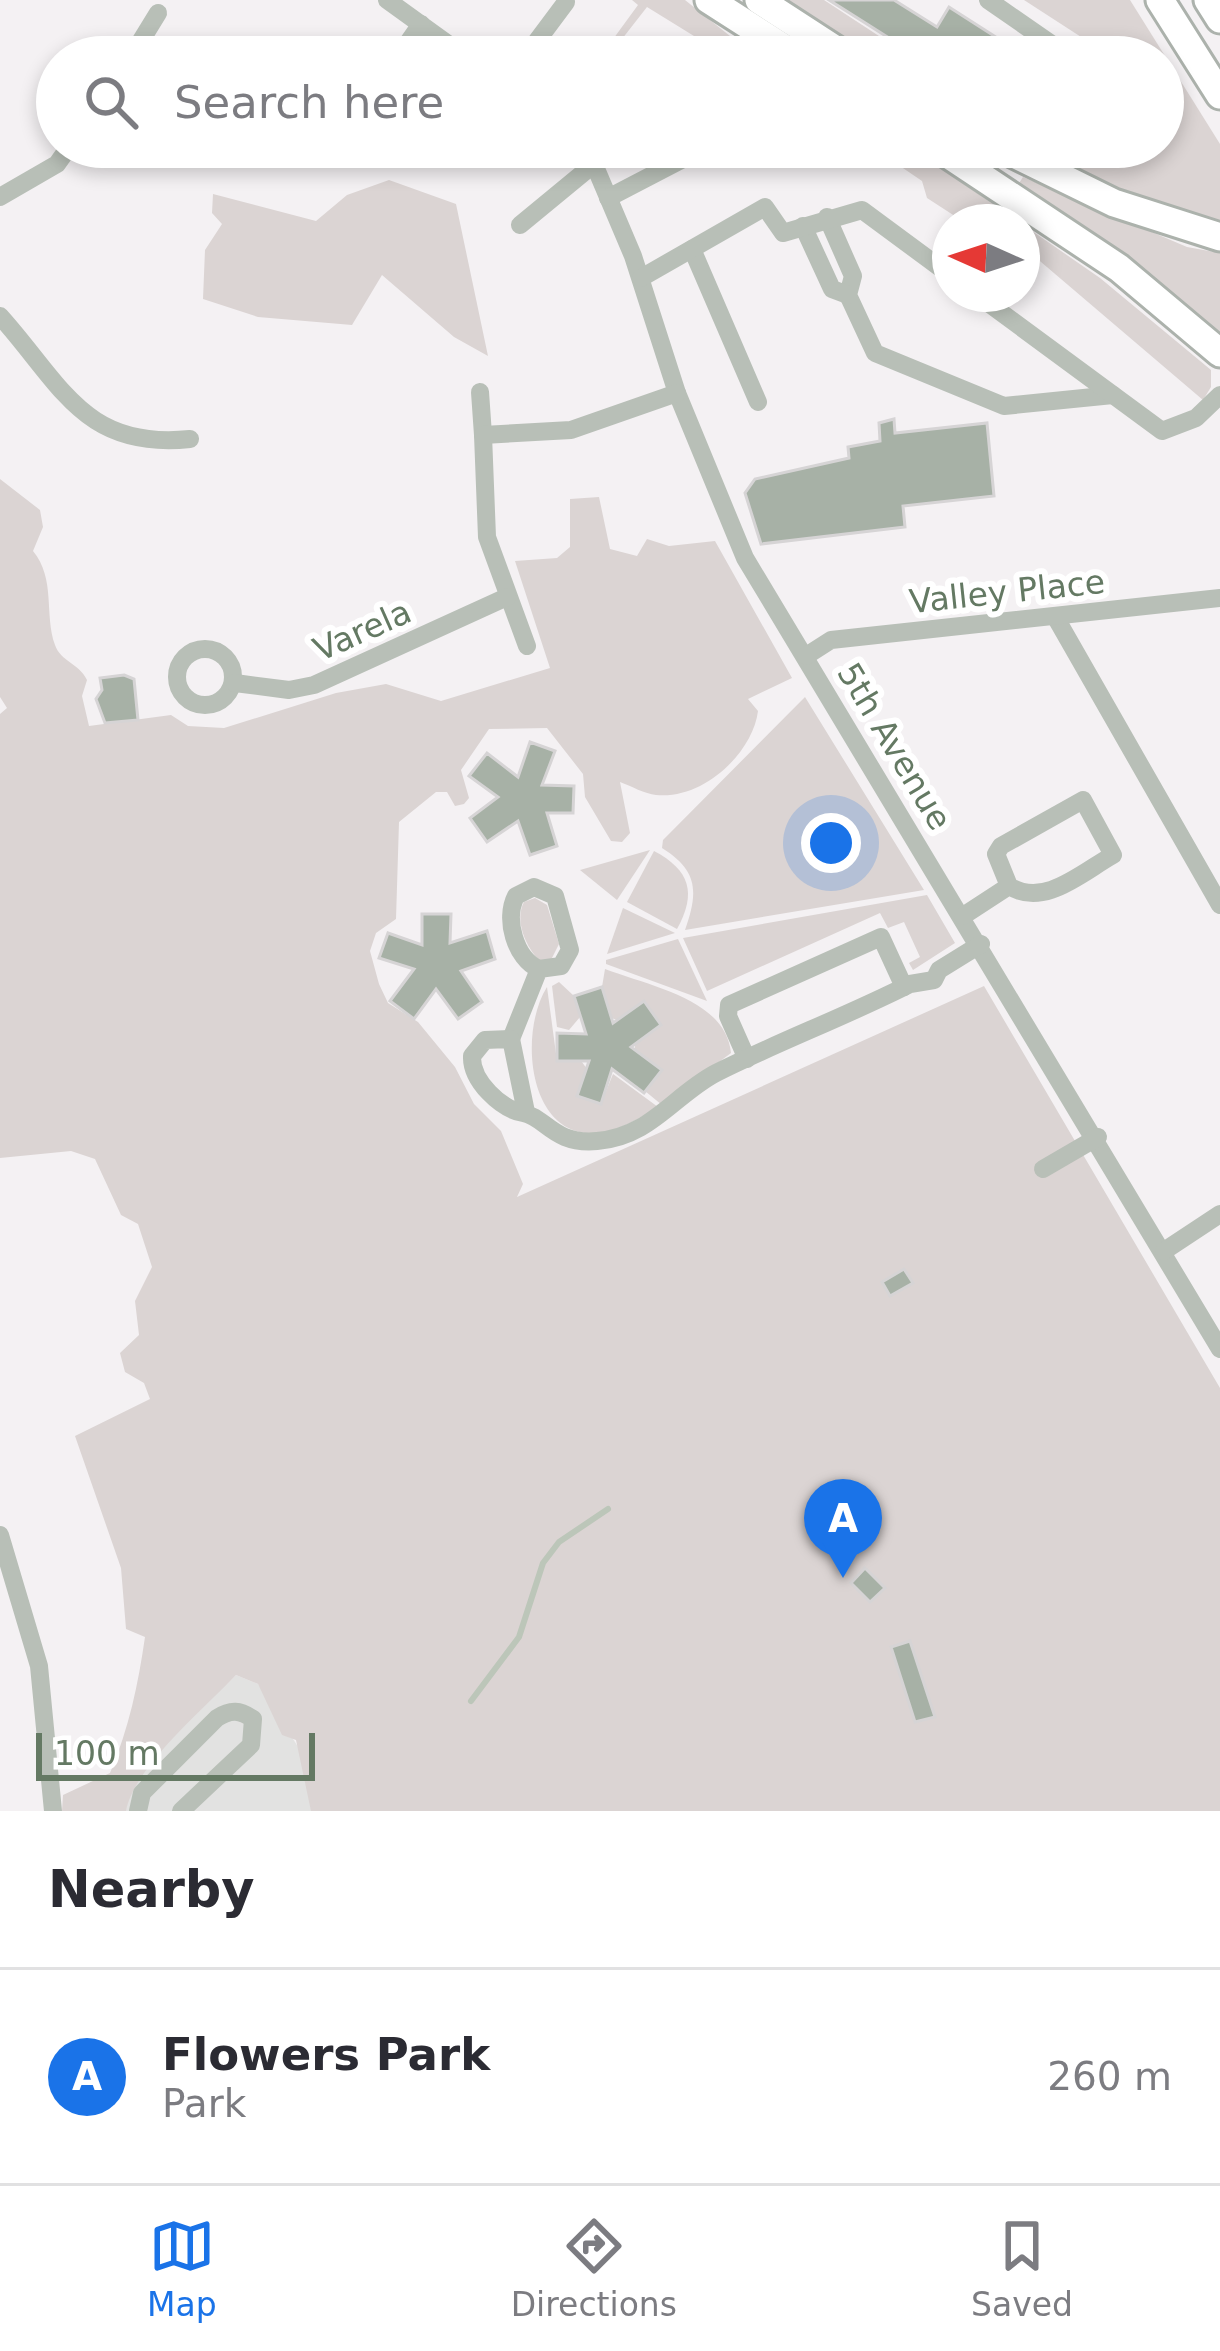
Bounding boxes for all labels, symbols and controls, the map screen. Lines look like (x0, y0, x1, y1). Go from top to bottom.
search box (36, 36, 1184, 168)
icon: search (78, 69, 144, 135)
text: Search here (174, 76, 444, 129)
north arrow (932, 204, 1040, 312)
street label: Valley Place (907, 562, 1107, 621)
street label: Varela (307, 592, 417, 669)
street label: 5th Avenue (829, 656, 960, 837)
your location (801, 813, 861, 873)
pin: A (804, 1479, 882, 1578)
scale bar (36, 1727, 315, 1780)
text: 100 m (54, 1734, 160, 1773)
text: Nearby (48, 1860, 255, 1919)
text: Flowers Park (162, 2028, 490, 2081)
text: A (72, 2054, 102, 2099)
text: 260 m (1047, 2054, 1172, 2099)
text: Park (162, 2081, 246, 2126)
tab: Map (147, 2213, 217, 2324)
tab: Directions (511, 2213, 677, 2324)
tab: Saved (971, 2213, 1073, 2324)

